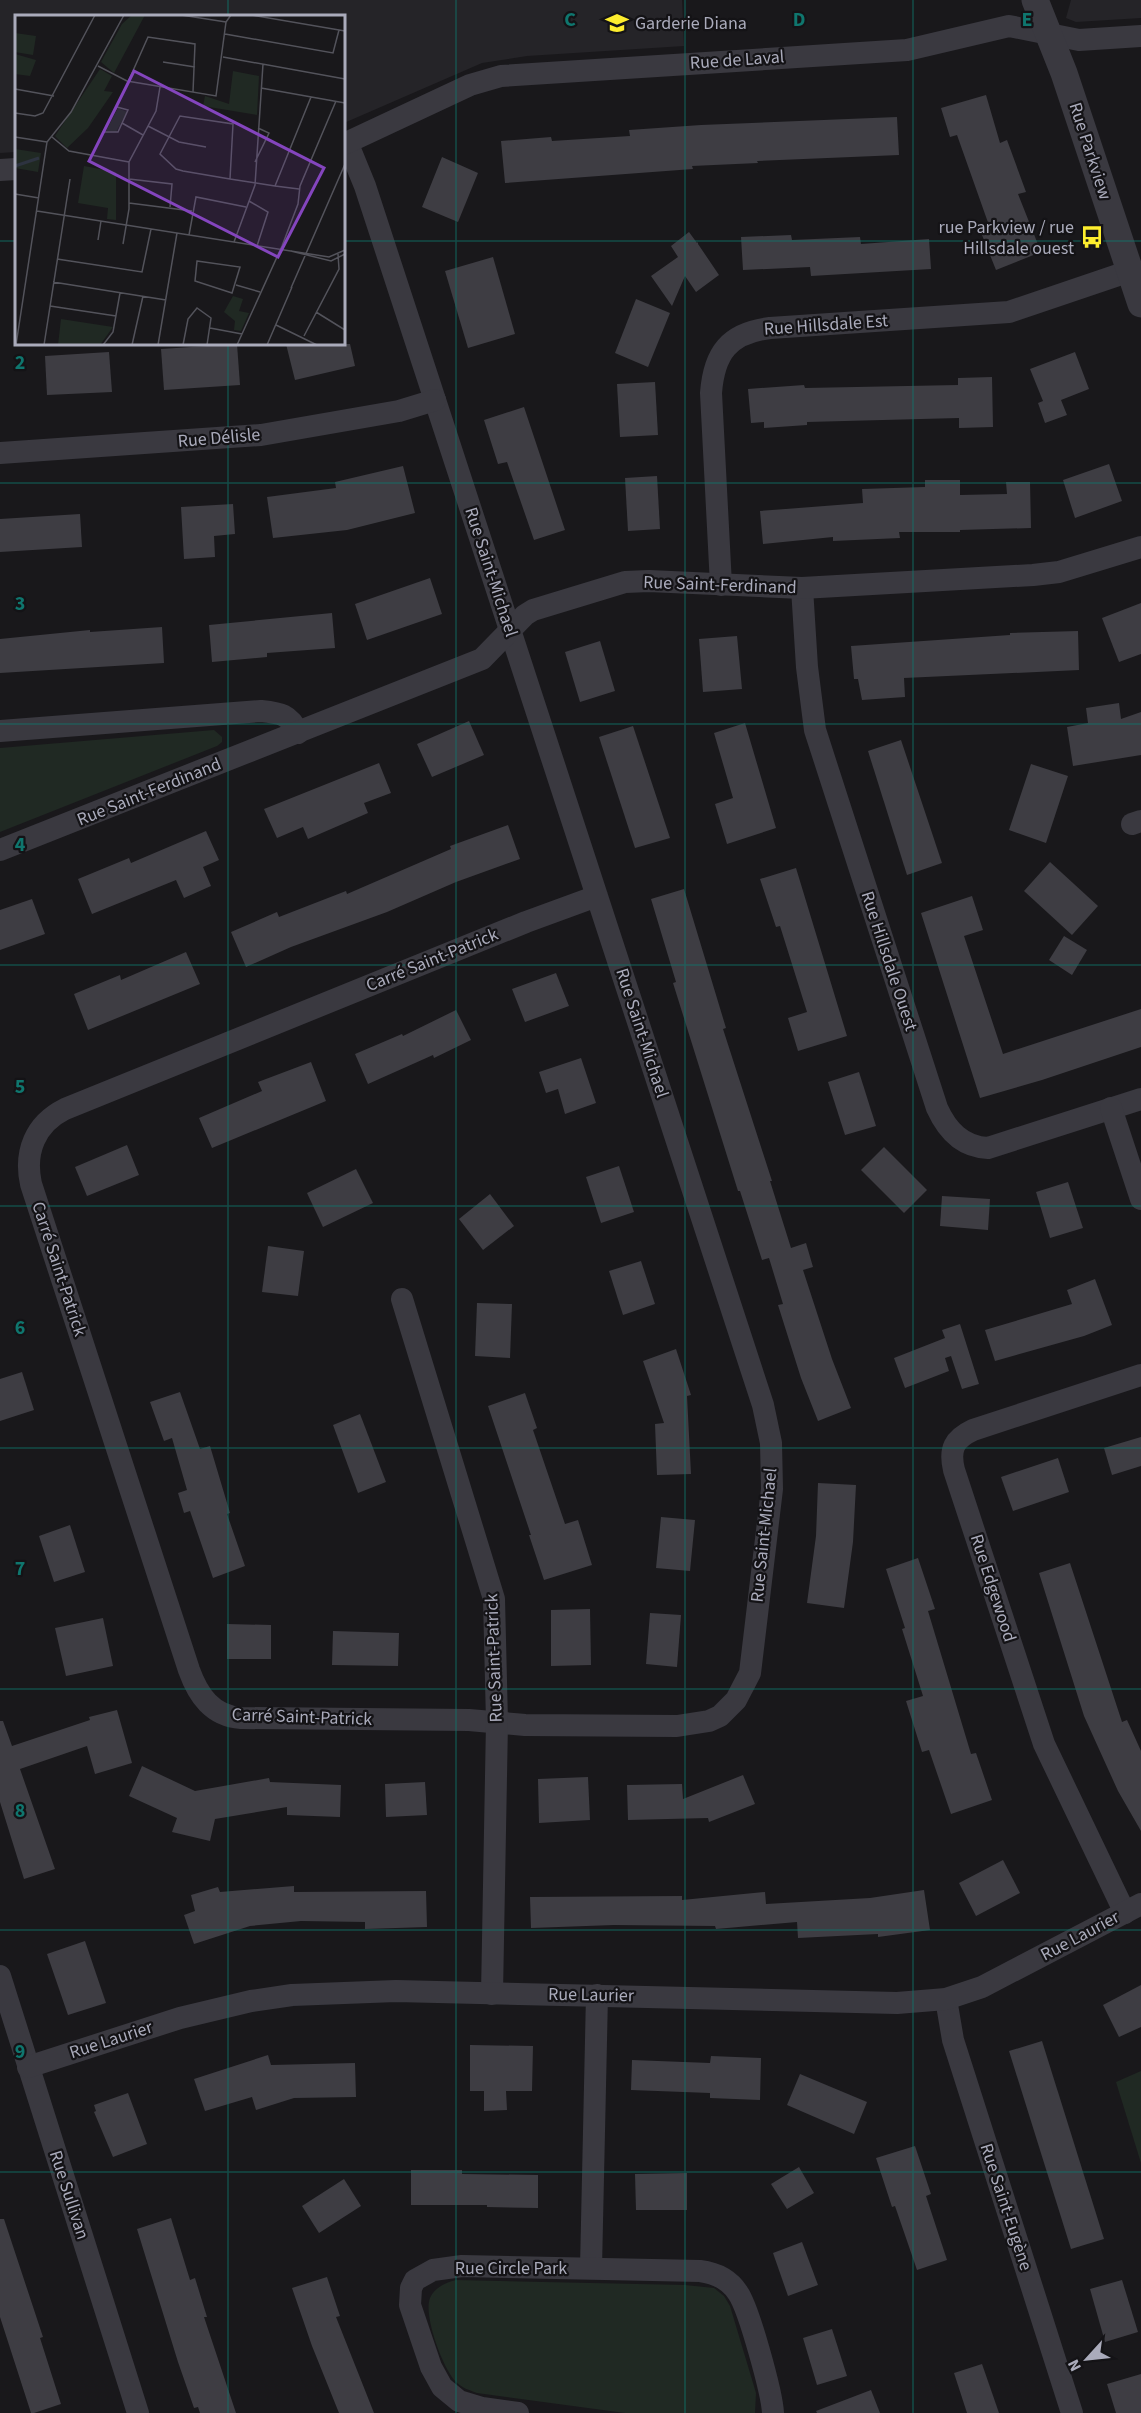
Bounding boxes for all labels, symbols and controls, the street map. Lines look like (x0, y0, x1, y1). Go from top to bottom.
text: C (564, 6, 576, 34)
text: D (793, 6, 805, 34)
text: E (1022, 6, 1032, 34)
school or university icon: Garderie Diana (604, 10, 630, 36)
place label: Garderie Diana (635, 11, 747, 36)
inset map (15, 15, 345, 345)
street label: Rue de Laval (689, 44, 785, 76)
street label: Rue Parkview (1063, 99, 1118, 203)
place label: rue Parkview / rue Hillsdale ouest (939, 215, 1074, 261)
bus stop icon: rue Parkview / rue Hillsdale ouest (1079, 224, 1105, 250)
street label: Rue Hillsdale Est (763, 308, 889, 342)
text: 2 (15, 349, 25, 377)
street label: Rue Délisle (177, 422, 261, 454)
street label: Rue Saint-Michael (458, 504, 524, 640)
street label: Rue Saint-Ferdinand (643, 570, 797, 600)
text: 3 (15, 590, 25, 618)
street label: Rue Saint-Ferdinand (73, 752, 225, 832)
text: 4 (15, 831, 26, 859)
street label: Rue Hillsdale Ouest (855, 888, 923, 1034)
street label: Carré Saint-Patrick (362, 922, 502, 998)
street label: Rue Saint-Michael (609, 965, 675, 1101)
text: 5 (15, 1073, 25, 1101)
street label: Carré Saint-Patrick (25, 1198, 93, 1340)
text: 6 (15, 1314, 25, 1342)
street label: Rue Saint-Michael (745, 1467, 783, 1603)
street label: Rue Edgewood (964, 1531, 1022, 1645)
text: 7 (15, 1555, 25, 1583)
street label: Rue Saint-Patrick (479, 1593, 509, 1723)
street label: Carré Saint-Patrick (231, 1702, 373, 1732)
text: 8 (15, 1797, 25, 1825)
street label: Rue Laurier (1036, 1904, 1125, 1967)
street label: Rue Laurier (548, 1982, 635, 2008)
street label: Rue Laurier (66, 2015, 156, 2065)
text: 9 (15, 2038, 25, 2066)
street label: Rue Saint-Eugène (974, 2140, 1038, 2274)
street label: Rue Sullivan (43, 2147, 95, 2243)
street label: Rue Circle Park (455, 2256, 567, 2281)
north arrow (1057, 2329, 1117, 2389)
text: N (1062, 2356, 1087, 2375)

